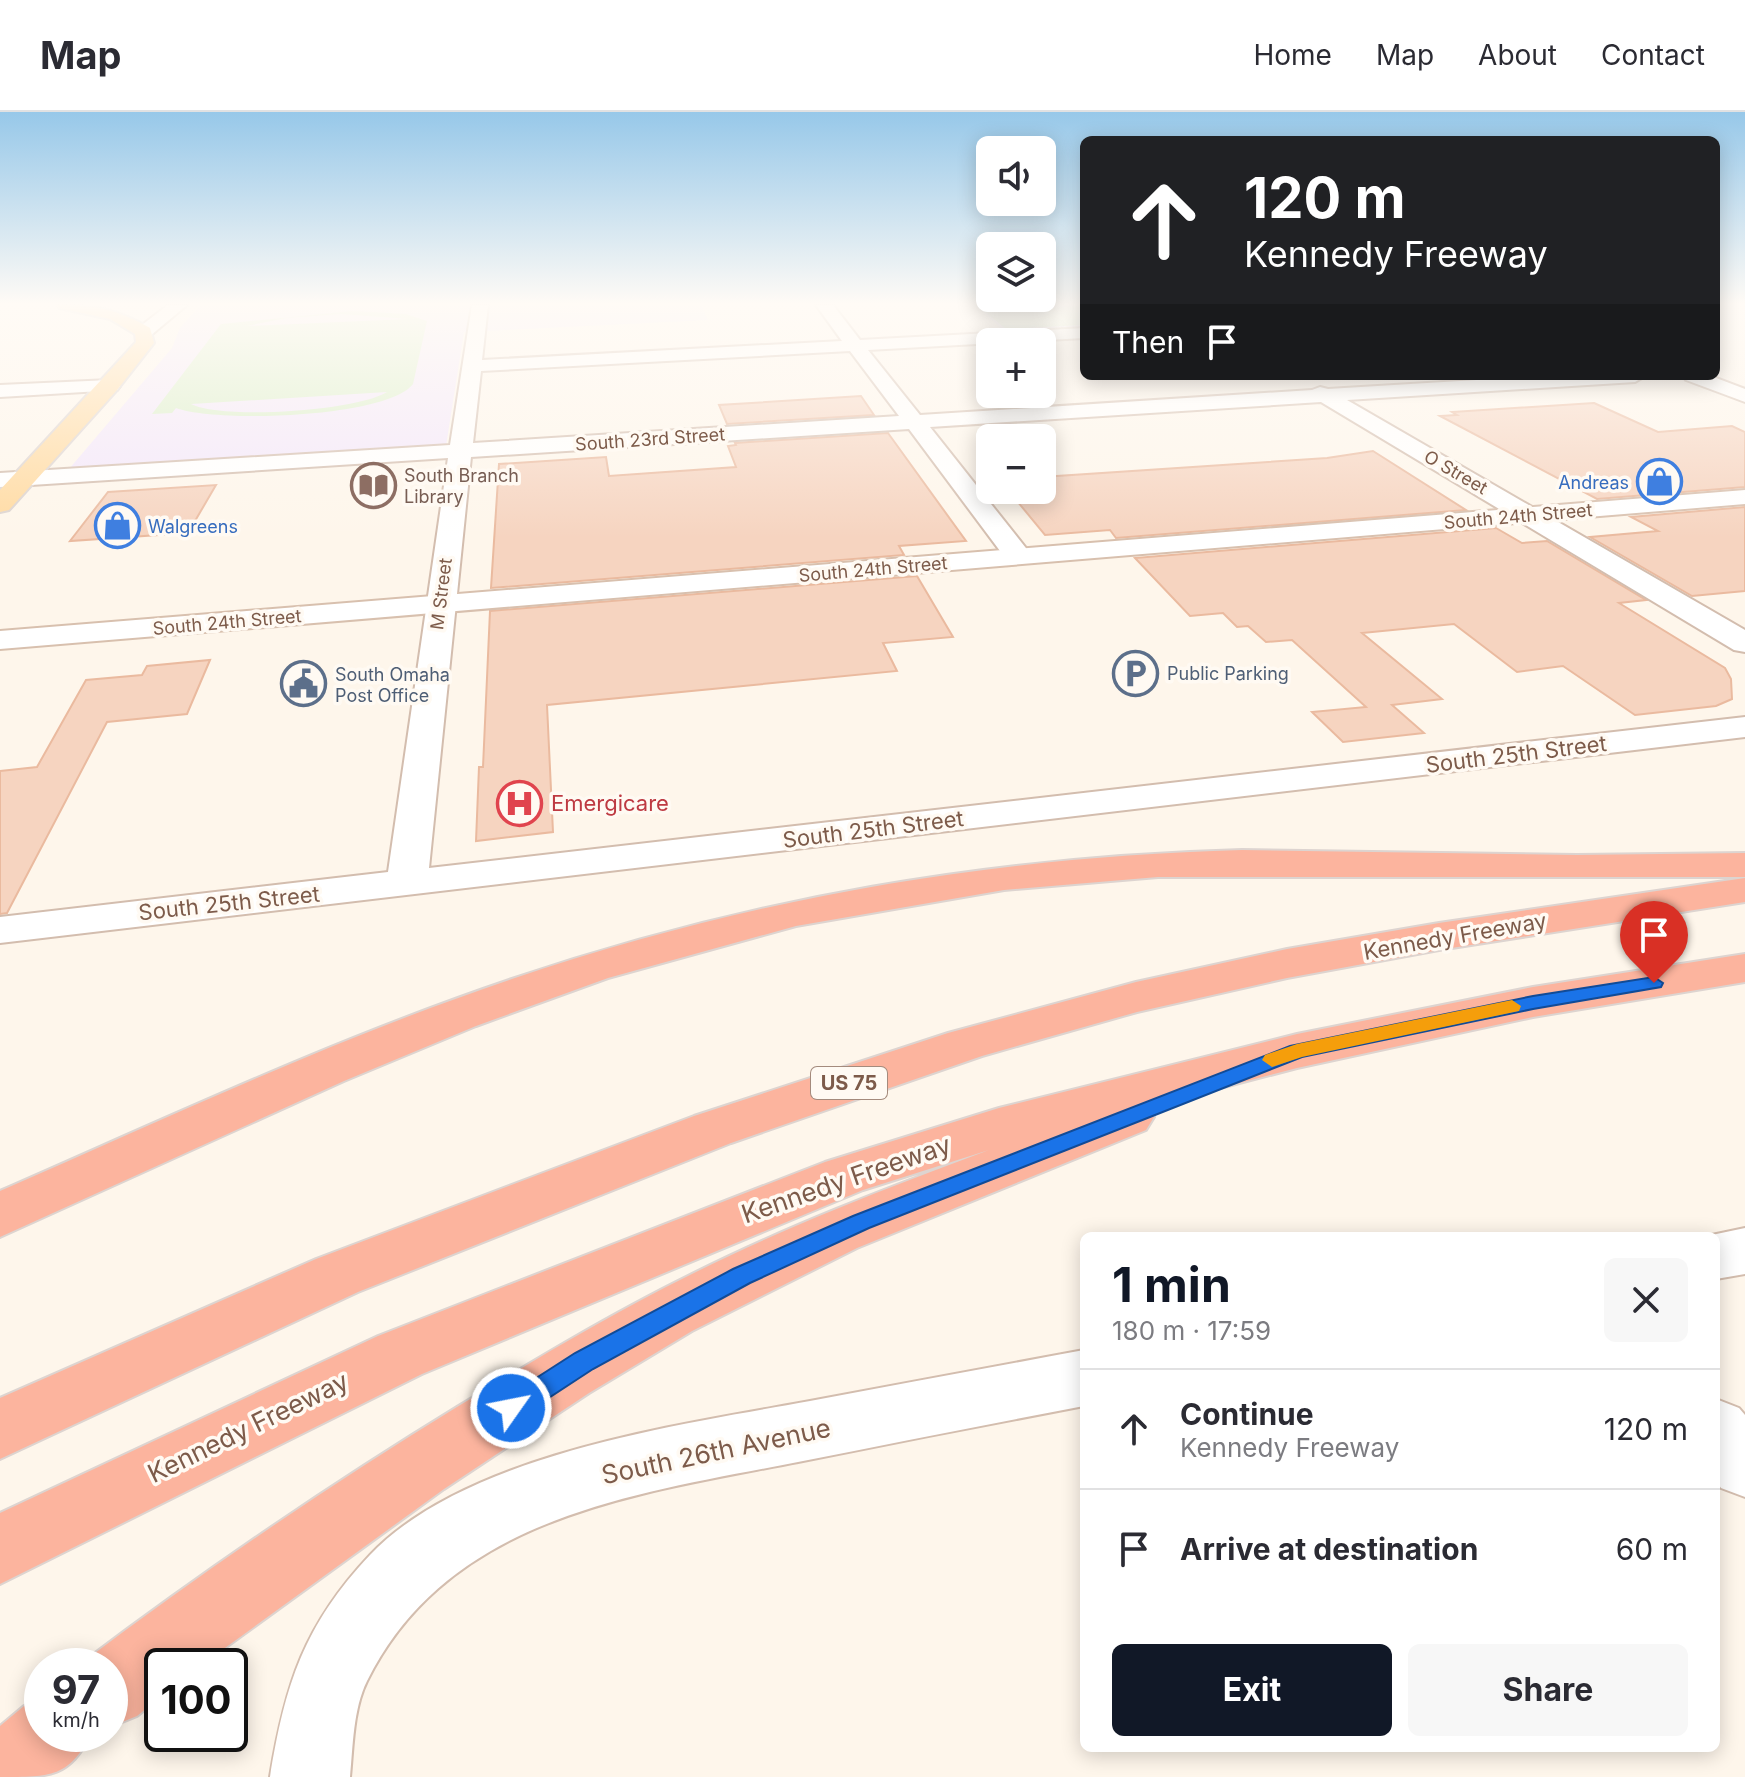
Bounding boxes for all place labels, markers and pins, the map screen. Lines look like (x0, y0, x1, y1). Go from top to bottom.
shop icon: Andreas (1636, 458, 1684, 506)
library icon: South Branch Library (349, 461, 397, 509)
place label: South Branch Library (404, 465, 519, 507)
place label: Andreas (1558, 472, 1629, 493)
shop icon: Walgreens (93, 502, 141, 550)
place label: Walgreens (148, 516, 238, 537)
parking icon: Public Parking (1112, 649, 1160, 697)
public building icon: South Omaha Post Office (280, 660, 328, 708)
place label: Public Parking (1167, 663, 1289, 684)
place label: South Omaha Post Office (335, 664, 450, 706)
hospital icon: Emergicare (496, 779, 544, 827)
place label: Emergicare (551, 790, 669, 816)
pin (1620, 901, 1688, 983)

